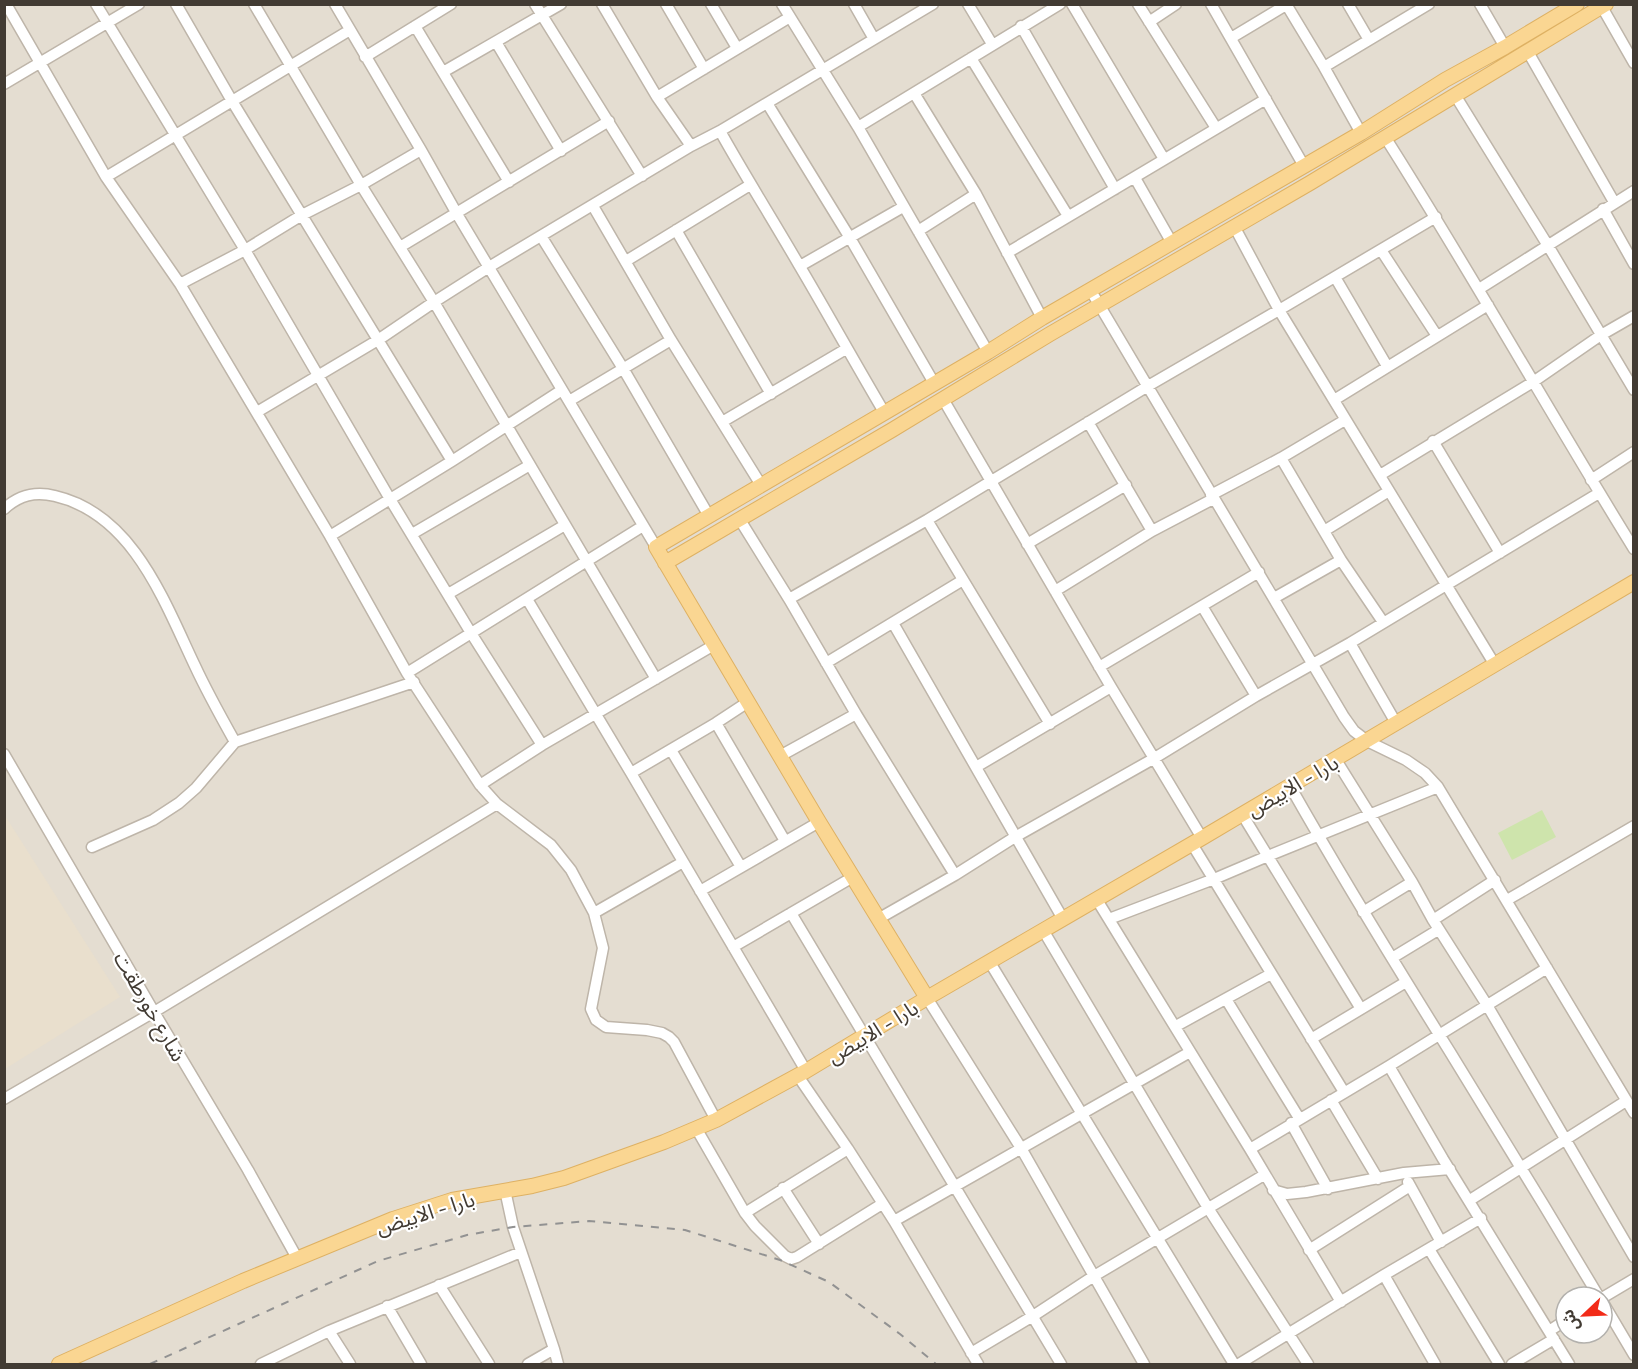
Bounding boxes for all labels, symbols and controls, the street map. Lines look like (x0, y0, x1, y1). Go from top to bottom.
street label: بارا - الابيض (1242, 749, 1343, 822)
street label: شارع خورطقت (106, 947, 192, 1067)
street label: بارا - الابيض (822, 994, 923, 1069)
street label: بارا - الابيض (373, 1185, 478, 1240)
north arrow (1554, 1285, 1614, 1345)
text: ش (1557, 1307, 1584, 1335)

